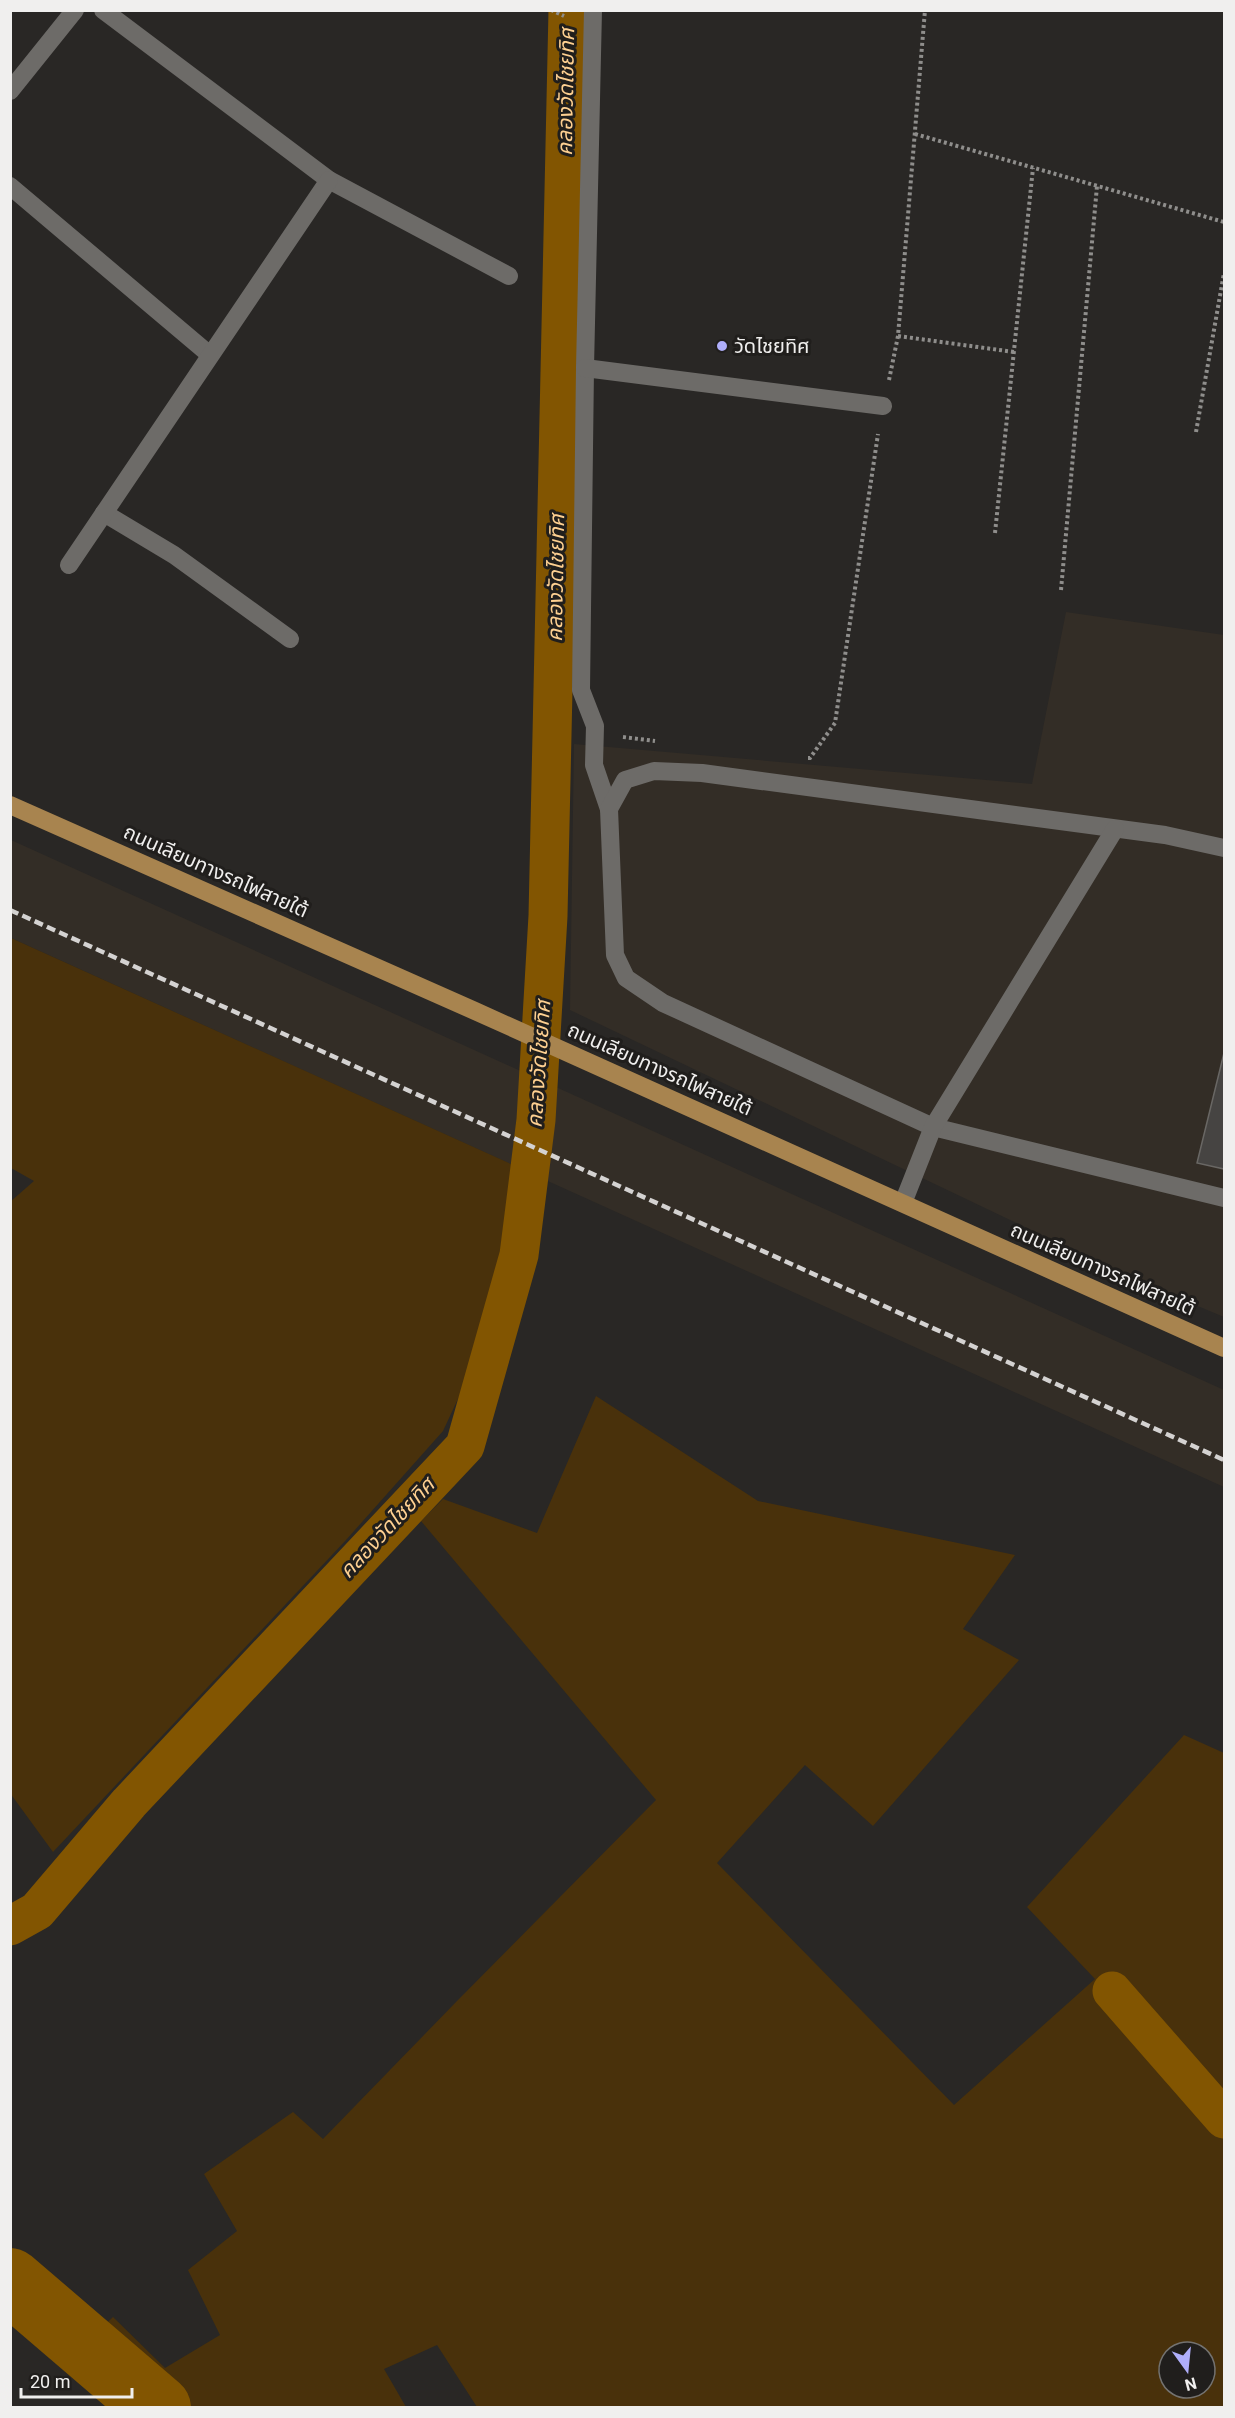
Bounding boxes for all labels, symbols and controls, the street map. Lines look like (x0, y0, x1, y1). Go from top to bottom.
water label: คลองวัดไชยทิศ (553, 25, 579, 156)
place label: วัดไชยทิศ (734, 334, 810, 358)
marker: วัดไชยทิศ (715, 339, 729, 353)
water label: คลองวัดไชยทิศ (543, 511, 569, 642)
street label: ถนนเลียบทางรถไฟสายใต้ (120, 819, 312, 923)
water label: คลองวัดไชยทิศ (523, 997, 556, 1128)
street label: ถนนเลียบทางรถไฟสายใต้ (564, 1017, 756, 1121)
street label: ถนนเลียบทางรถไฟสายใต้ (1007, 1217, 1199, 1321)
water label: คลองวัดไชยทิศ (335, 1471, 441, 1583)
north arrow (1157, 2340, 1217, 2400)
scale bar (21, 2361, 132, 2399)
text: 20 m (30, 2371, 70, 2392)
text: N (1183, 2373, 1199, 2395)

